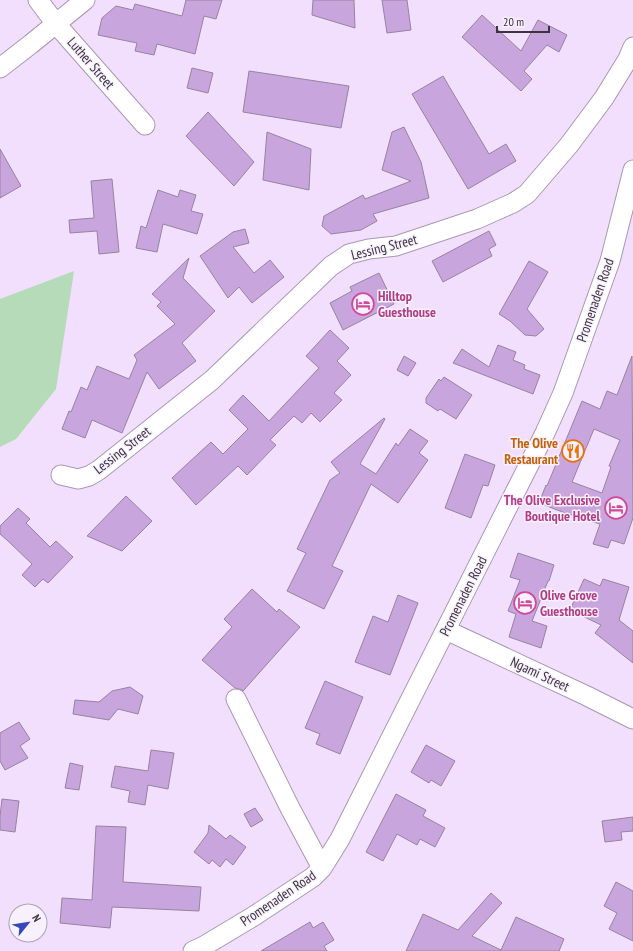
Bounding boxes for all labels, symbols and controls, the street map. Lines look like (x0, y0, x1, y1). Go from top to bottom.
scale bar (497, 8, 549, 34)
text: 20 m (503, 14, 524, 29)
street label: Luther Street (63, 33, 119, 93)
street label: Lessing Street (349, 230, 419, 264)
street label: Promenaden Road (572, 256, 618, 344)
place label: Hilltop Guesthouse (378, 287, 436, 321)
hotel icon: Hilltop Guesthouse (350, 291, 376, 317)
street label: Lessing Street (90, 422, 154, 478)
place label: The Olive Restaurant (504, 434, 558, 468)
restaurant icon: The Olive Restaurant (560, 438, 586, 464)
place label: The Olive Exclusive Boutique Hotel (504, 491, 601, 525)
hotel icon: The Olive Exclusive Boutique Hotel (603, 495, 629, 521)
street label: Promenaden Road (435, 553, 491, 639)
place label: Olive Grove Guesthouse (540, 586, 598, 620)
hotel icon: Olive Grove Guesthouse (512, 590, 538, 616)
street label: Ngami Street (508, 652, 573, 696)
street label: Promenaden Road (237, 866, 319, 930)
north arrow (8, 903, 48, 943)
text: N (29, 912, 44, 924)

